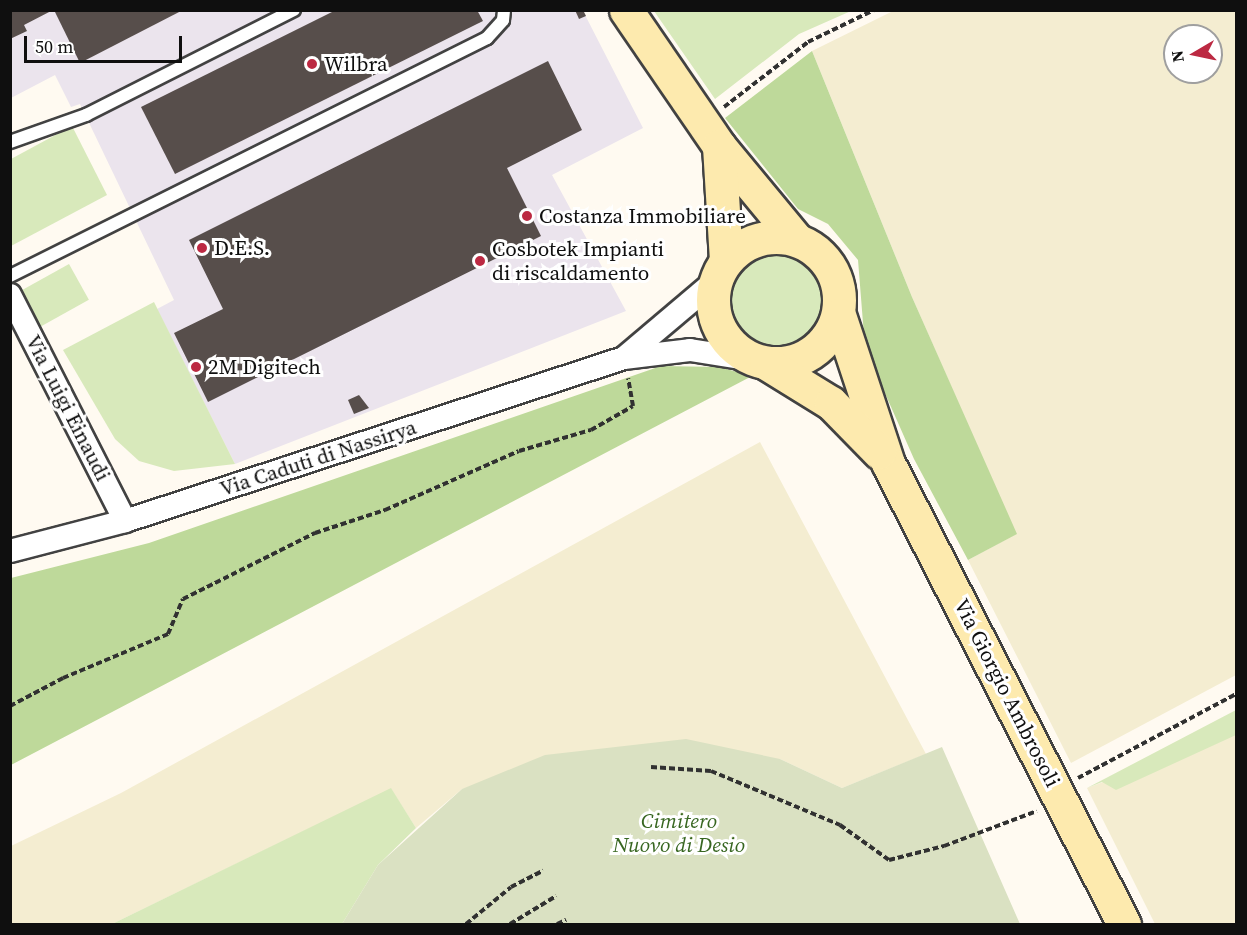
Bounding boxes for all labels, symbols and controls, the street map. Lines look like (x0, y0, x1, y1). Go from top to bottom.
scale bar (27, 24, 184, 62)
north arrow (1163, 24, 1223, 84)
text: 50 m (35, 34, 73, 59)
text: N (1165, 49, 1189, 64)
place label: Wilbra (324, 51, 388, 77)
marker: Wilbra (305, 57, 319, 71)
place label: Costanza Immobiliare (539, 203, 746, 229)
marker: Costanza Immobiliare (520, 209, 534, 223)
place label: D.E.S. (214, 235, 270, 261)
place label: Cosbotek Impianti di riscaldamento (492, 236, 664, 286)
marker: D.E.S. (195, 241, 209, 255)
marker: Cosbotek Impianti di riscaldamento (473, 254, 487, 268)
street label: Via Luigi Einaudi (20, 331, 116, 485)
place label: 2M Digitech (208, 354, 321, 380)
marker: 2M Digitech (189, 360, 203, 374)
street label: Via Caduti di Nassirya (217, 414, 419, 502)
street label: Via Giorgio Ambrosoli (949, 595, 1065, 791)
park label: Cimitero Nuovo di Desio (613, 808, 745, 858)

